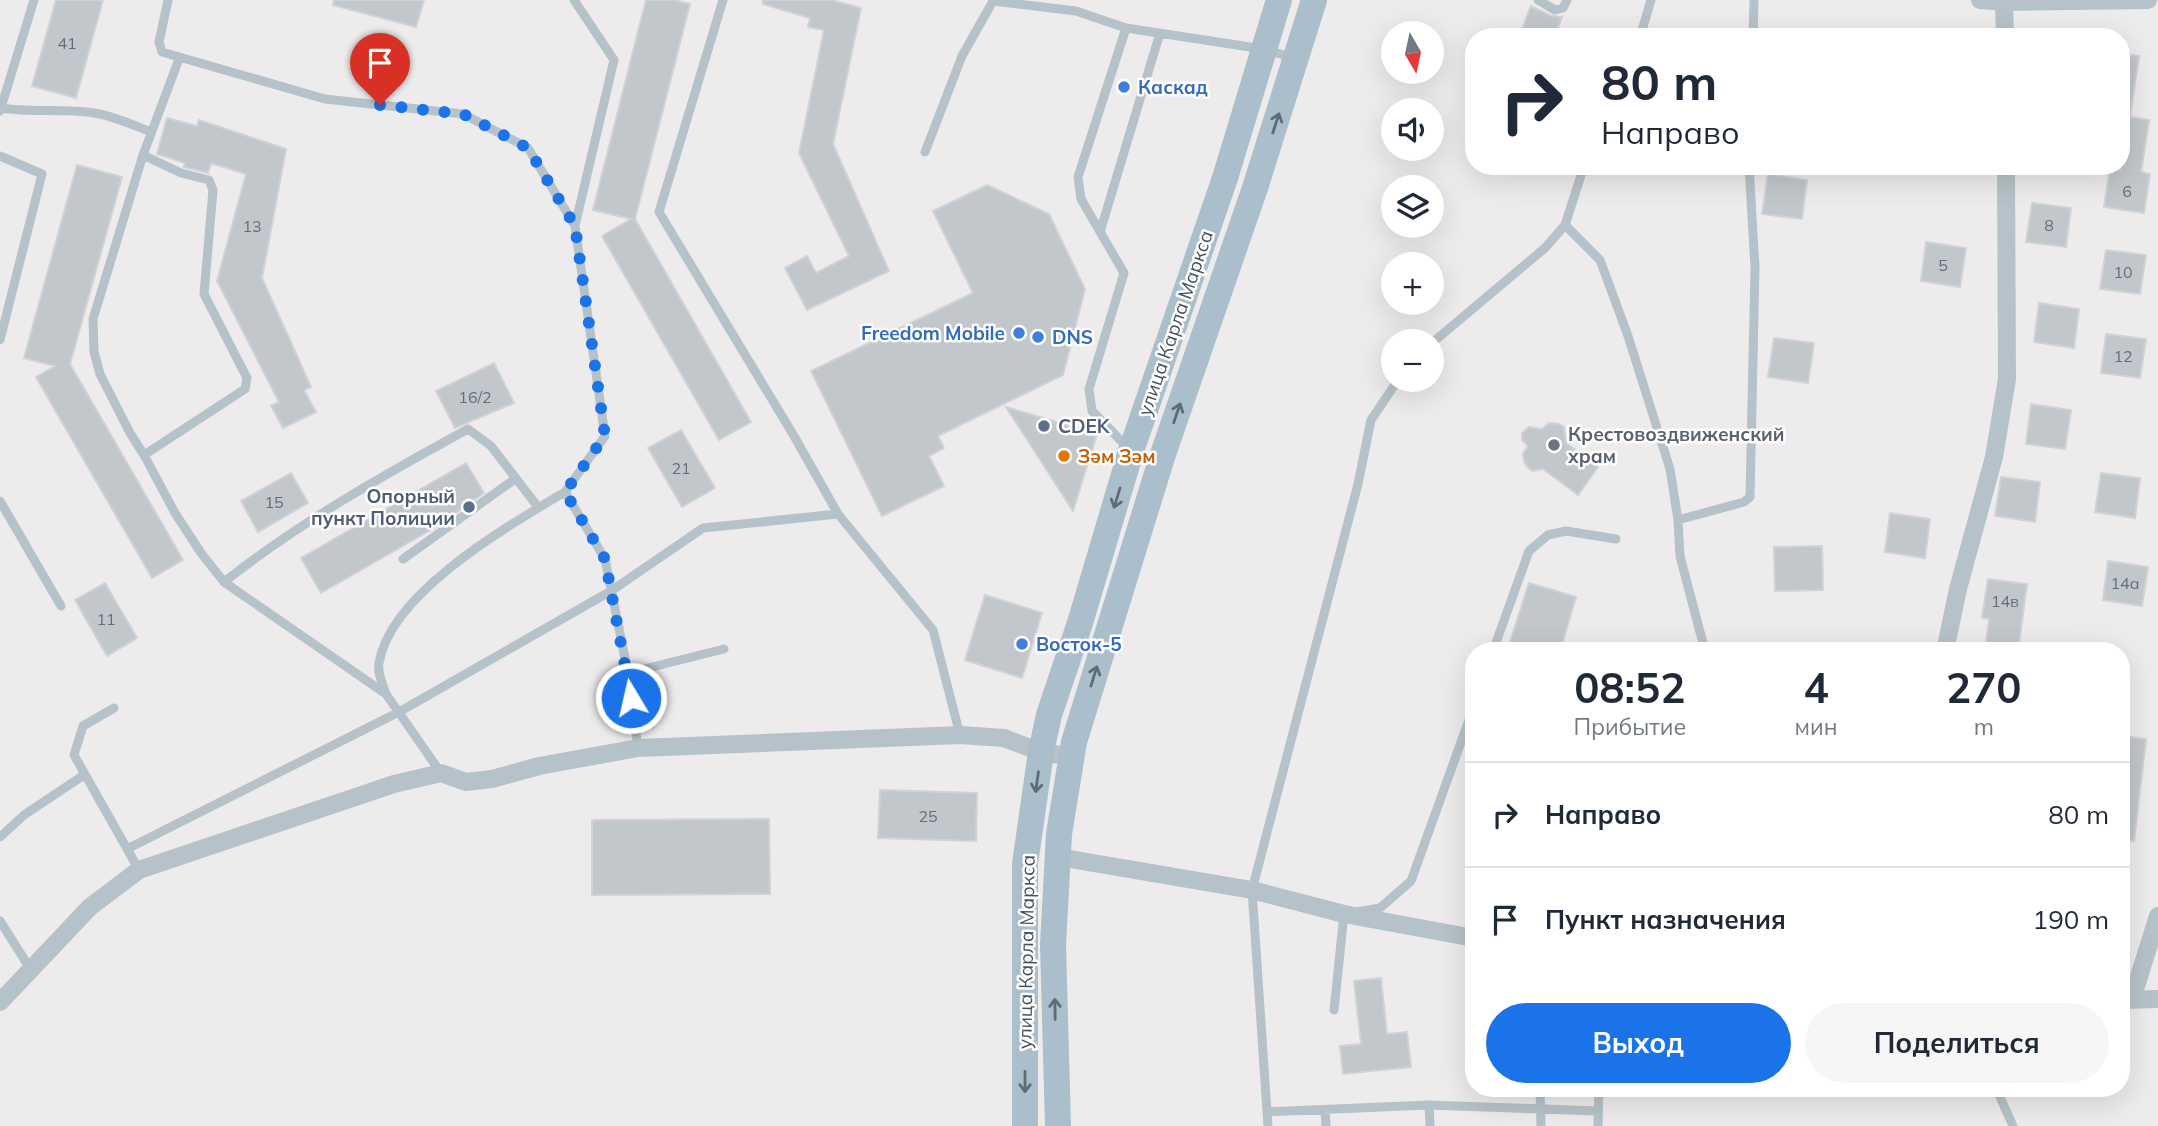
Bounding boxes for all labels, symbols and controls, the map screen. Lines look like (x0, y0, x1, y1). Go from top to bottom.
north arrow (1381, 21, 1444, 84)
map controls (1381, 21, 1444, 392)
house number: 41 (57, 33, 77, 53)
pin (350, 33, 410, 105)
icon: arrive (361, 44, 399, 82)
text: 80 m (1601, 51, 1717, 112)
icon: right (1486, 56, 1577, 147)
place label: Каскад (1138, 75, 1208, 99)
marker: Каскад (1116, 79, 1132, 95)
button: sound (1381, 98, 1444, 161)
one-way arrow (1271, 112, 1283, 134)
text: Направо (1601, 112, 1740, 152)
button: layers (1381, 175, 1444, 238)
house number: 6 (2122, 181, 2132, 201)
house number: 8 (2044, 215, 2054, 235)
house number: 13 (242, 216, 262, 236)
street label: улица Карла Маркса (1132, 227, 1218, 419)
button: + (1381, 252, 1444, 315)
house number: 5 (1938, 255, 1948, 275)
house number: 10 (2113, 262, 2133, 282)
place label: Freedom Mobile (861, 321, 1005, 345)
marker: Freedom Mobile (1011, 325, 1027, 341)
place label: DNS (1052, 325, 1093, 349)
marker: DNS (1030, 329, 1046, 345)
button: − (1381, 329, 1444, 392)
house number: 12 (2113, 346, 2133, 366)
house number: 16/2 (458, 387, 492, 407)
one-way arrow (1172, 402, 1184, 424)
place label: CDEK (1058, 414, 1111, 438)
marker: CDEK (1036, 418, 1052, 434)
place label: Крестовоздвиженский храм (1567, 422, 1784, 468)
marker: Крестовоздвиженский храм (1546, 437, 1562, 453)
place label: Зәм Зәм (1078, 444, 1156, 468)
marker: Зәм Зәм (1056, 448, 1072, 464)
house number: 21 (671, 458, 691, 478)
place label: Опорный пункт Полиции (311, 484, 455, 530)
one-way arrow (1110, 486, 1123, 508)
house number: 15 (264, 492, 284, 512)
marker: Опорный пункт Полиции (461, 499, 477, 515)
house number: 14а (2111, 573, 2139, 593)
house number: 14в (1991, 591, 2019, 611)
house number: 11 (96, 609, 116, 629)
place label: Восток-5 (1036, 632, 1122, 656)
marker: Восток-5 (1014, 636, 1030, 652)
position arrow (594, 661, 668, 735)
text: 08:52 (1574, 661, 1685, 714)
text: 4 (1803, 661, 1829, 714)
text: 270 (1946, 661, 2022, 714)
one-way arrow (1089, 666, 1102, 688)
text: Прибытие (1573, 712, 1686, 741)
text: мин (1795, 712, 1838, 741)
text: m (1974, 712, 1994, 741)
one-way arrow (1030, 770, 1043, 793)
icon: right (1486, 796, 1524, 834)
text: Направо (1545, 798, 1661, 831)
text: 80 m (2048, 798, 2109, 831)
house number: 25 (918, 806, 938, 826)
street label: улица Карла Маркса (1012, 855, 1040, 1049)
icon: arrive (1486, 901, 1524, 939)
text: Пункт назначения (1545, 903, 1786, 936)
text: 190 m (2033, 903, 2109, 936)
one-way arrow (1048, 998, 1062, 1021)
button: Выход (1486, 1003, 1791, 1083)
button: Поделиться (1805, 1003, 2109, 1083)
one-way arrow (1018, 1071, 1032, 1094)

